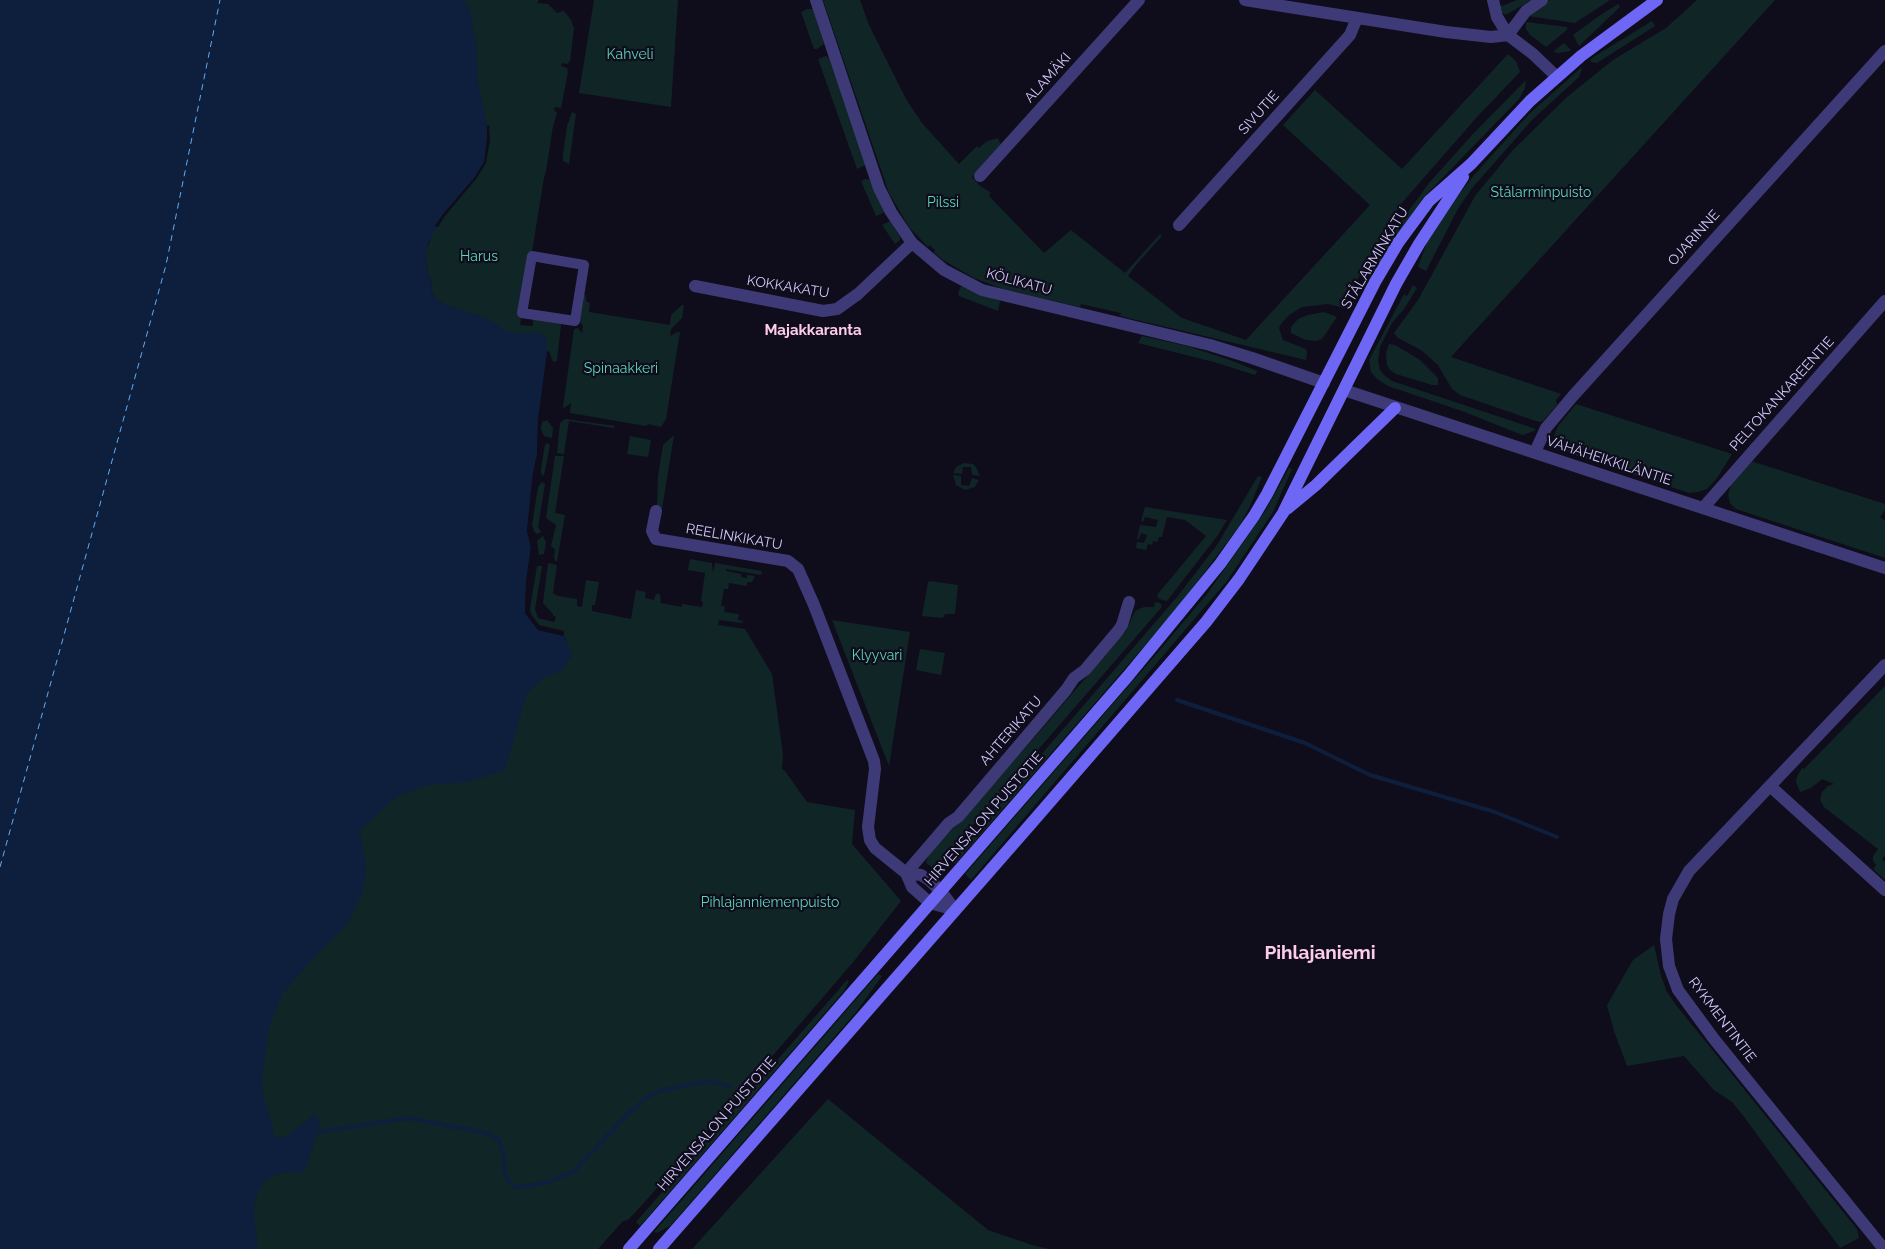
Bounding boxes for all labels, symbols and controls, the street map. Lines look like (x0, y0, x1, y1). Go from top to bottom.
park label: Kahveli (607, 47, 653, 63)
street label: ALAMÄKI (1021, 50, 1075, 106)
street label: SIVUTIE (1235, 88, 1283, 138)
park label: Stålarminpuisto (1491, 185, 1591, 201)
park label: Pilssi (927, 195, 959, 211)
street label: STÅLARMINKATU (1338, 204, 1412, 312)
street label: OJARINNE (1665, 207, 1723, 269)
park label: Harus (460, 249, 498, 265)
street label: KÖLIKATU (984, 265, 1054, 299)
street label: KOKKAKATU (746, 272, 830, 302)
district label: Majakkaranta (764, 321, 862, 339)
street label: PELTOKANKAREENTIE (1726, 333, 1838, 455)
park label: Spinaakkeri (584, 361, 658, 377)
street label: VÄHÄHEIKKILÄNTIE (1544, 433, 1674, 489)
street label: REELINKIKATU (684, 520, 784, 554)
park label: Klyyvari (852, 648, 902, 664)
street label: AHTERIKATU (976, 693, 1046, 769)
street label: HIRVENSALON PUISTOTIE (921, 749, 1047, 889)
park label: Pihlajanniemenpuisto (701, 895, 839, 911)
district label: Pihlajaniemi (1264, 942, 1376, 964)
street label: RYKMENTINTIE (1685, 974, 1759, 1066)
street label: HIRVENSALON PUISTOTIE (654, 1054, 780, 1194)

